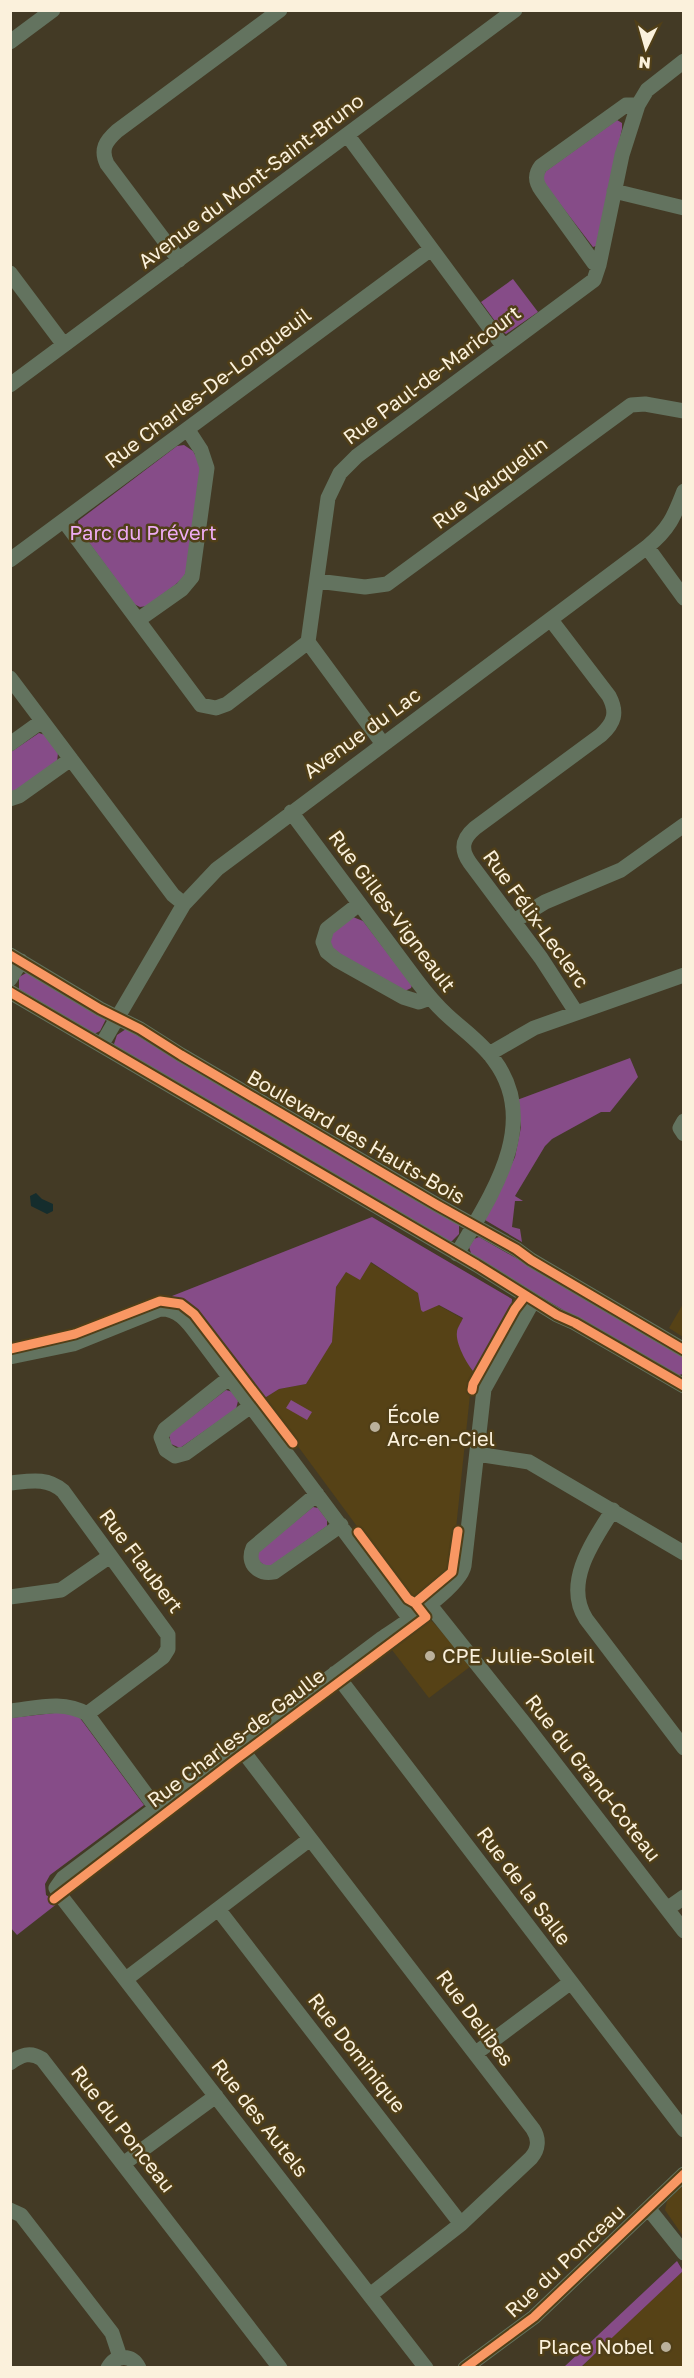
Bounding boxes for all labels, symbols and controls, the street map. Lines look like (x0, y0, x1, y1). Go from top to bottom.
north arrow (616, 18, 676, 78)
text: N (638, 52, 652, 73)
street label: Avenue du Mont-Saint-Bruno (133, 88, 368, 273)
street label: Rue Paul-de-Maricourt (338, 300, 525, 449)
street label: Rue Charles-De-Longueuil (100, 302, 315, 472)
street label: Rue Vauquelin (427, 431, 552, 533)
park label: Parc du Prévert (69, 520, 217, 544)
street label: Avenue du Lac (298, 682, 425, 783)
street label: Rue Gilles-Vigneault (324, 825, 461, 996)
street label: Rue Félix-Leclerc (479, 845, 595, 992)
street label: Boulevard des Hauts-Bois (243, 1064, 470, 1208)
place label: École Arc-en-Ciel (387, 1403, 495, 1450)
marker: École Arc-en-Ciel (368, 1420, 382, 1434)
street label: Rue Flaubert (95, 1504, 189, 1617)
place label: CPE Julie-Soleil (442, 1643, 594, 1667)
marker: CPE Julie-Soleil (423, 1649, 437, 1663)
street label: Rue Charles-de-Gaulle (142, 1663, 329, 1812)
street label: Rue du Grand-Coteau (521, 1689, 666, 1866)
street label: Rue de la Salle (473, 1822, 577, 1949)
street label: Rue Delibes (432, 1965, 520, 2070)
street label: Rue Dominique (304, 1988, 412, 2117)
street label: Rue des Autels (207, 2054, 314, 2181)
street label: Rue du Ponceau (67, 2060, 181, 2197)
street label: Rue du Ponceau (500, 2199, 629, 2322)
place label: Place Nobel (538, 2334, 654, 2358)
marker: Place Nobel (659, 2340, 673, 2354)

